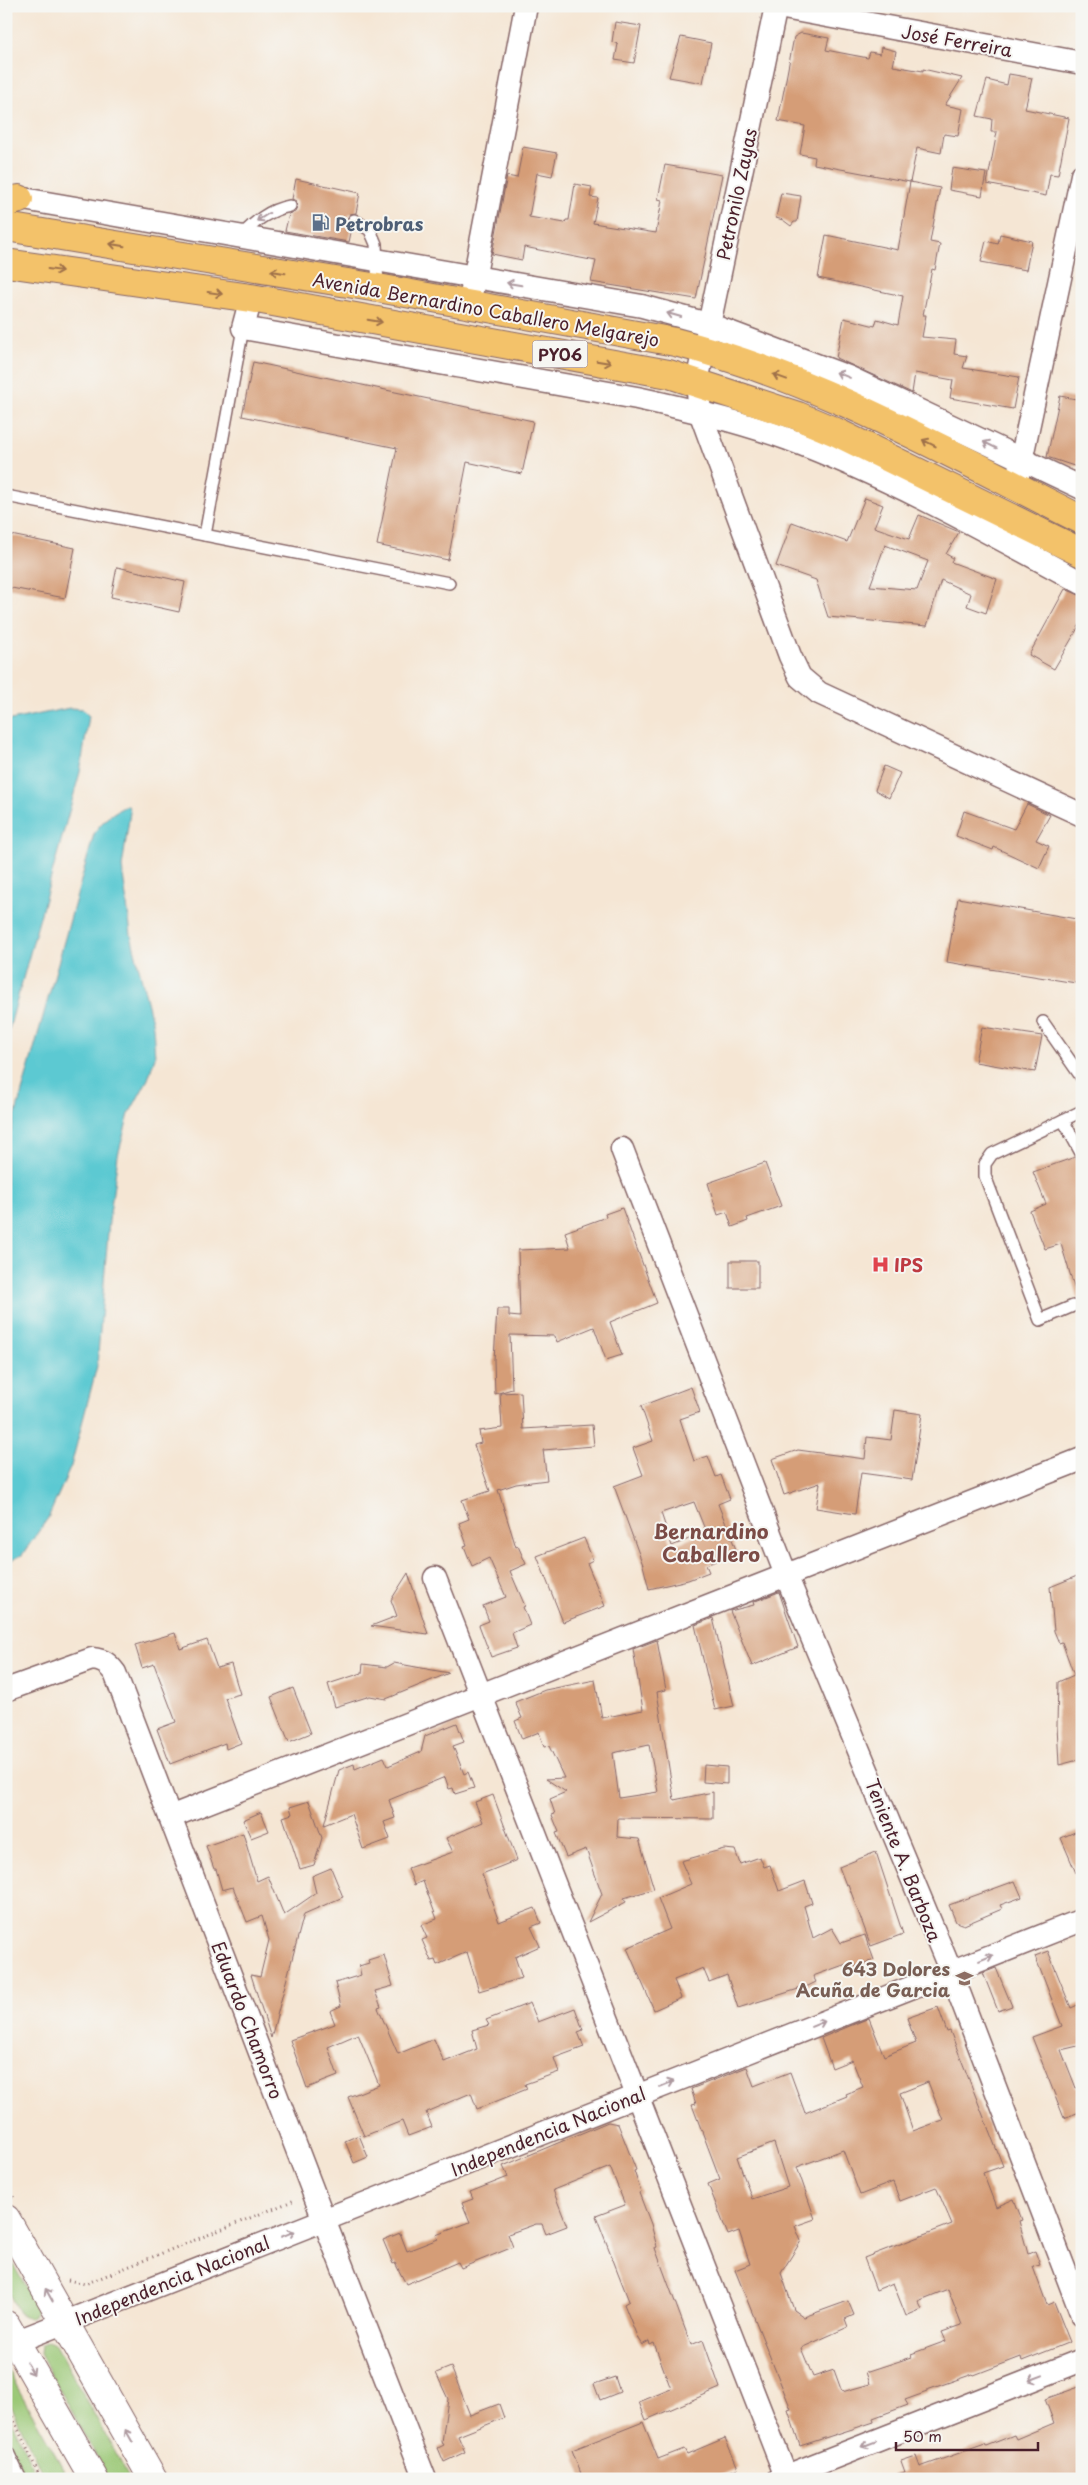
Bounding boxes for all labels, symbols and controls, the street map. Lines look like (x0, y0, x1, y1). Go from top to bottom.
street label: José Ferreira (899, 17, 1015, 63)
street label: Petronilo Zayas (709, 126, 763, 262)
place label: Petrobras (335, 210, 424, 237)
one-way arrow (256, 212, 270, 222)
fuel station icon: Petrobras (311, 213, 331, 233)
one-way arrow (110, 240, 126, 250)
one-way arrow (46, 265, 62, 275)
street label: Avenida Bernardino Caballero Melgarejo (311, 265, 661, 353)
one-way arrow (270, 267, 286, 277)
one-way arrow (507, 278, 523, 288)
one-way arrow (207, 288, 223, 298)
one-way arrow (666, 309, 682, 319)
one-way arrow (367, 316, 383, 326)
road number: PY06 (532, 340, 588, 368)
one-way arrow (596, 358, 612, 368)
one-way arrow (836, 370, 851, 379)
one-way arrow (773, 372, 789, 381)
one-way arrow (921, 438, 936, 448)
one-way arrow (983, 440, 998, 449)
place label: IPS (894, 1251, 923, 1278)
hospital icon: IPS (870, 1254, 890, 1274)
district label: Bernardino Caballero (653, 1516, 769, 1569)
street label: Teniente A. Barboza (859, 1774, 949, 1946)
street label: Eduardo Chamorro (205, 1937, 291, 2103)
one-way arrow (978, 1953, 993, 1962)
place label: 643 Dolores Acuña de Garcia (796, 1955, 951, 2003)
school or university icon: 643 Dolores Acuña de Garcia (954, 1968, 974, 1988)
one-way arrow (810, 2019, 826, 2028)
street label: Independencia Nacional (446, 2079, 650, 2183)
one-way arrow (659, 2079, 674, 2088)
street label: Independencia Nacional (70, 2228, 274, 2332)
one-way arrow (280, 2228, 295, 2238)
one-way arrow (43, 2289, 53, 2303)
one-way arrow (25, 2360, 35, 2375)
one-way arrow (1029, 2374, 1044, 2383)
scale bar (896, 2420, 1038, 2452)
text: 50 m (903, 2424, 942, 2447)
one-way arrow (124, 2429, 134, 2444)
one-way arrow (862, 2439, 877, 2449)

